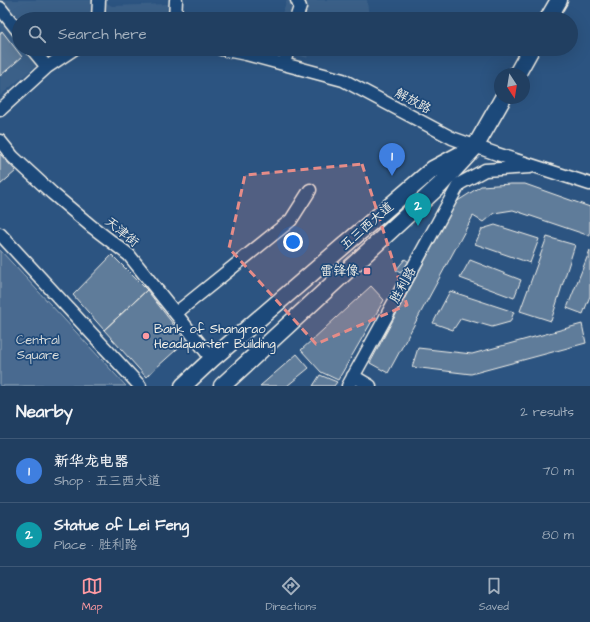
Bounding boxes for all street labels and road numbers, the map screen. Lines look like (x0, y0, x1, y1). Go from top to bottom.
street label: 解放路 (392, 84, 434, 118)
street label: 五三西大道 (337, 198, 397, 254)
street label: 天津街 (101, 213, 143, 251)
street label: 胜利路 (386, 264, 420, 306)

